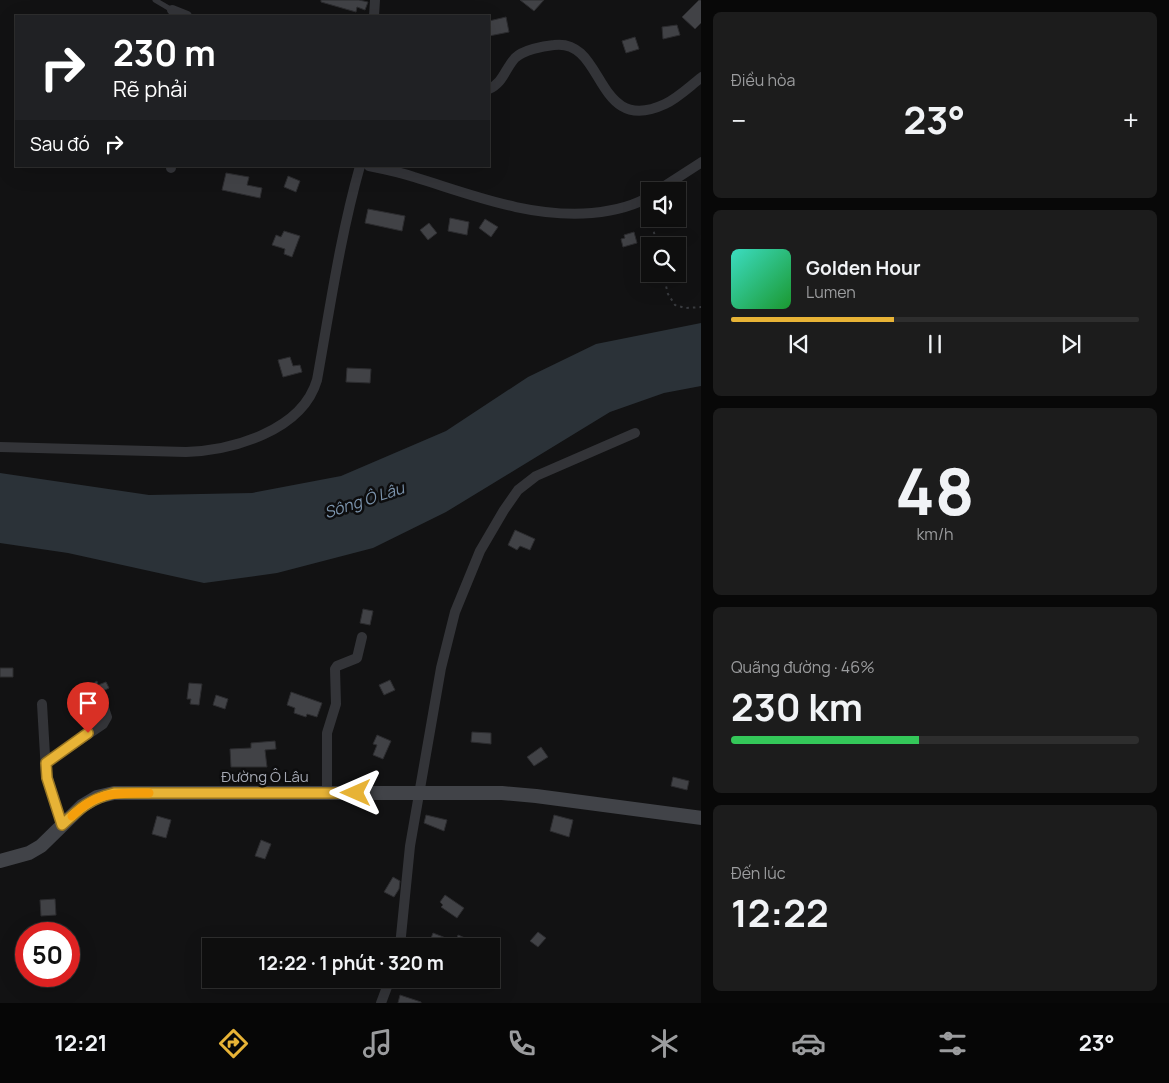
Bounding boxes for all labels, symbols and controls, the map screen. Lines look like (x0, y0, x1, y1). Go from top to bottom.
text: 230 m (113, 29, 216, 77)
icon: right (30, 35, 95, 100)
text: Điều hòa (731, 69, 795, 91)
text: Rẽ phải (113, 74, 188, 104)
text: 23° (904, 93, 965, 145)
text: − (731, 101, 746, 139)
text: + (1123, 101, 1139, 139)
icon: right (100, 130, 128, 158)
text: Sau đó (30, 131, 90, 157)
map controls (641, 182, 686, 282)
button: sound (641, 182, 686, 227)
button: search (641, 237, 686, 282)
text: Golden Hour (806, 255, 920, 281)
text: Lumen (806, 281, 856, 303)
icon: previous (785, 330, 813, 358)
icon: pause (921, 330, 949, 358)
icon: next (1057, 330, 1085, 358)
text: 48 (895, 446, 975, 535)
water label: Sông Ô Lâu (321, 476, 408, 523)
text: km/h (916, 523, 954, 545)
text: Quãng đường · 46% (731, 656, 875, 678)
text: 230 km (731, 680, 863, 732)
pin (67, 682, 109, 733)
icon: arrive (74, 689, 102, 717)
street label: Đường Ô Lâu (221, 766, 309, 787)
position arrow (329, 766, 381, 818)
text: Đến lúc (731, 862, 786, 884)
text: 12:22 (731, 886, 829, 938)
speed limit sign: 50 (15, 922, 80, 987)
text: 12:22 · 1 phút · 320 m (258, 950, 444, 976)
icon: directions (216, 1026, 251, 1061)
icon: music (360, 1026, 395, 1061)
icon: phone (504, 1026, 539, 1061)
icon: climate (647, 1026, 682, 1061)
icon: car (791, 1026, 826, 1061)
icon: filters (935, 1026, 970, 1061)
text: 12:21 (54, 1028, 107, 1058)
text: 23° (1079, 1028, 1115, 1058)

